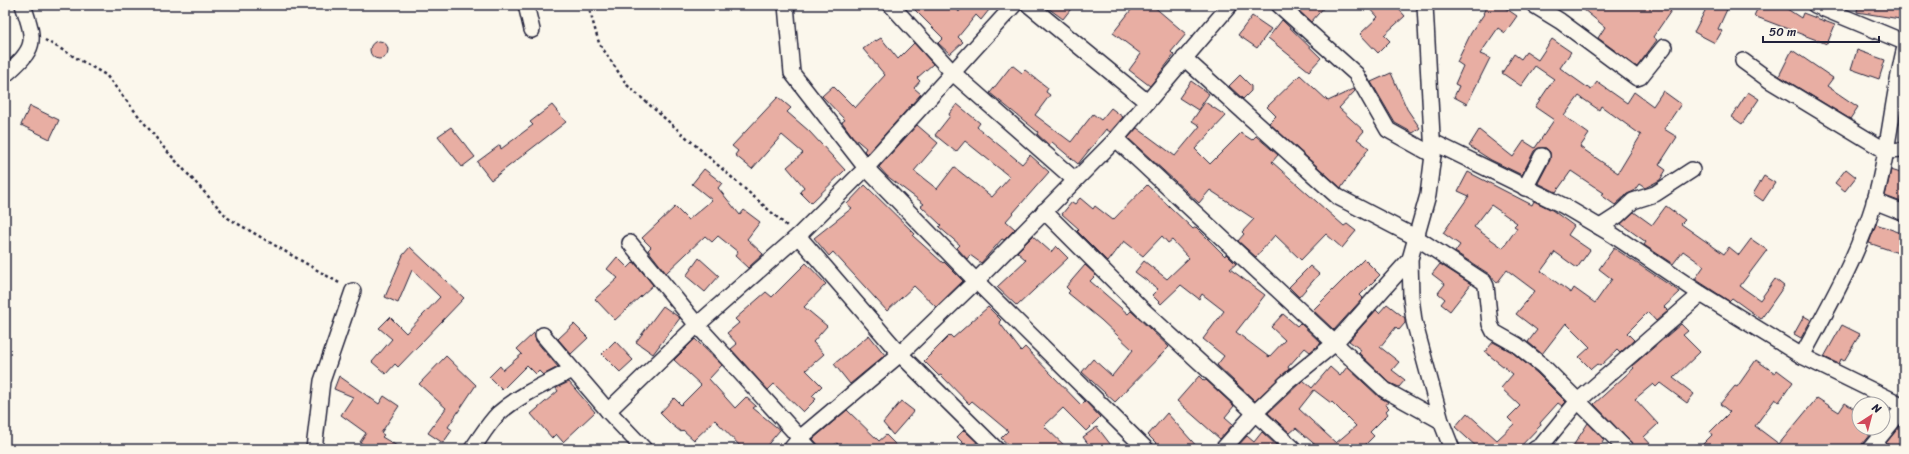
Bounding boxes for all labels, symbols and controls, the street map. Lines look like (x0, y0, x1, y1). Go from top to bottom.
scale bar (1763, 18, 1879, 44)
text: 50 m (1769, 21, 1796, 43)
north arrow (1851, 396, 1891, 436)
text: N (1867, 398, 1886, 418)

